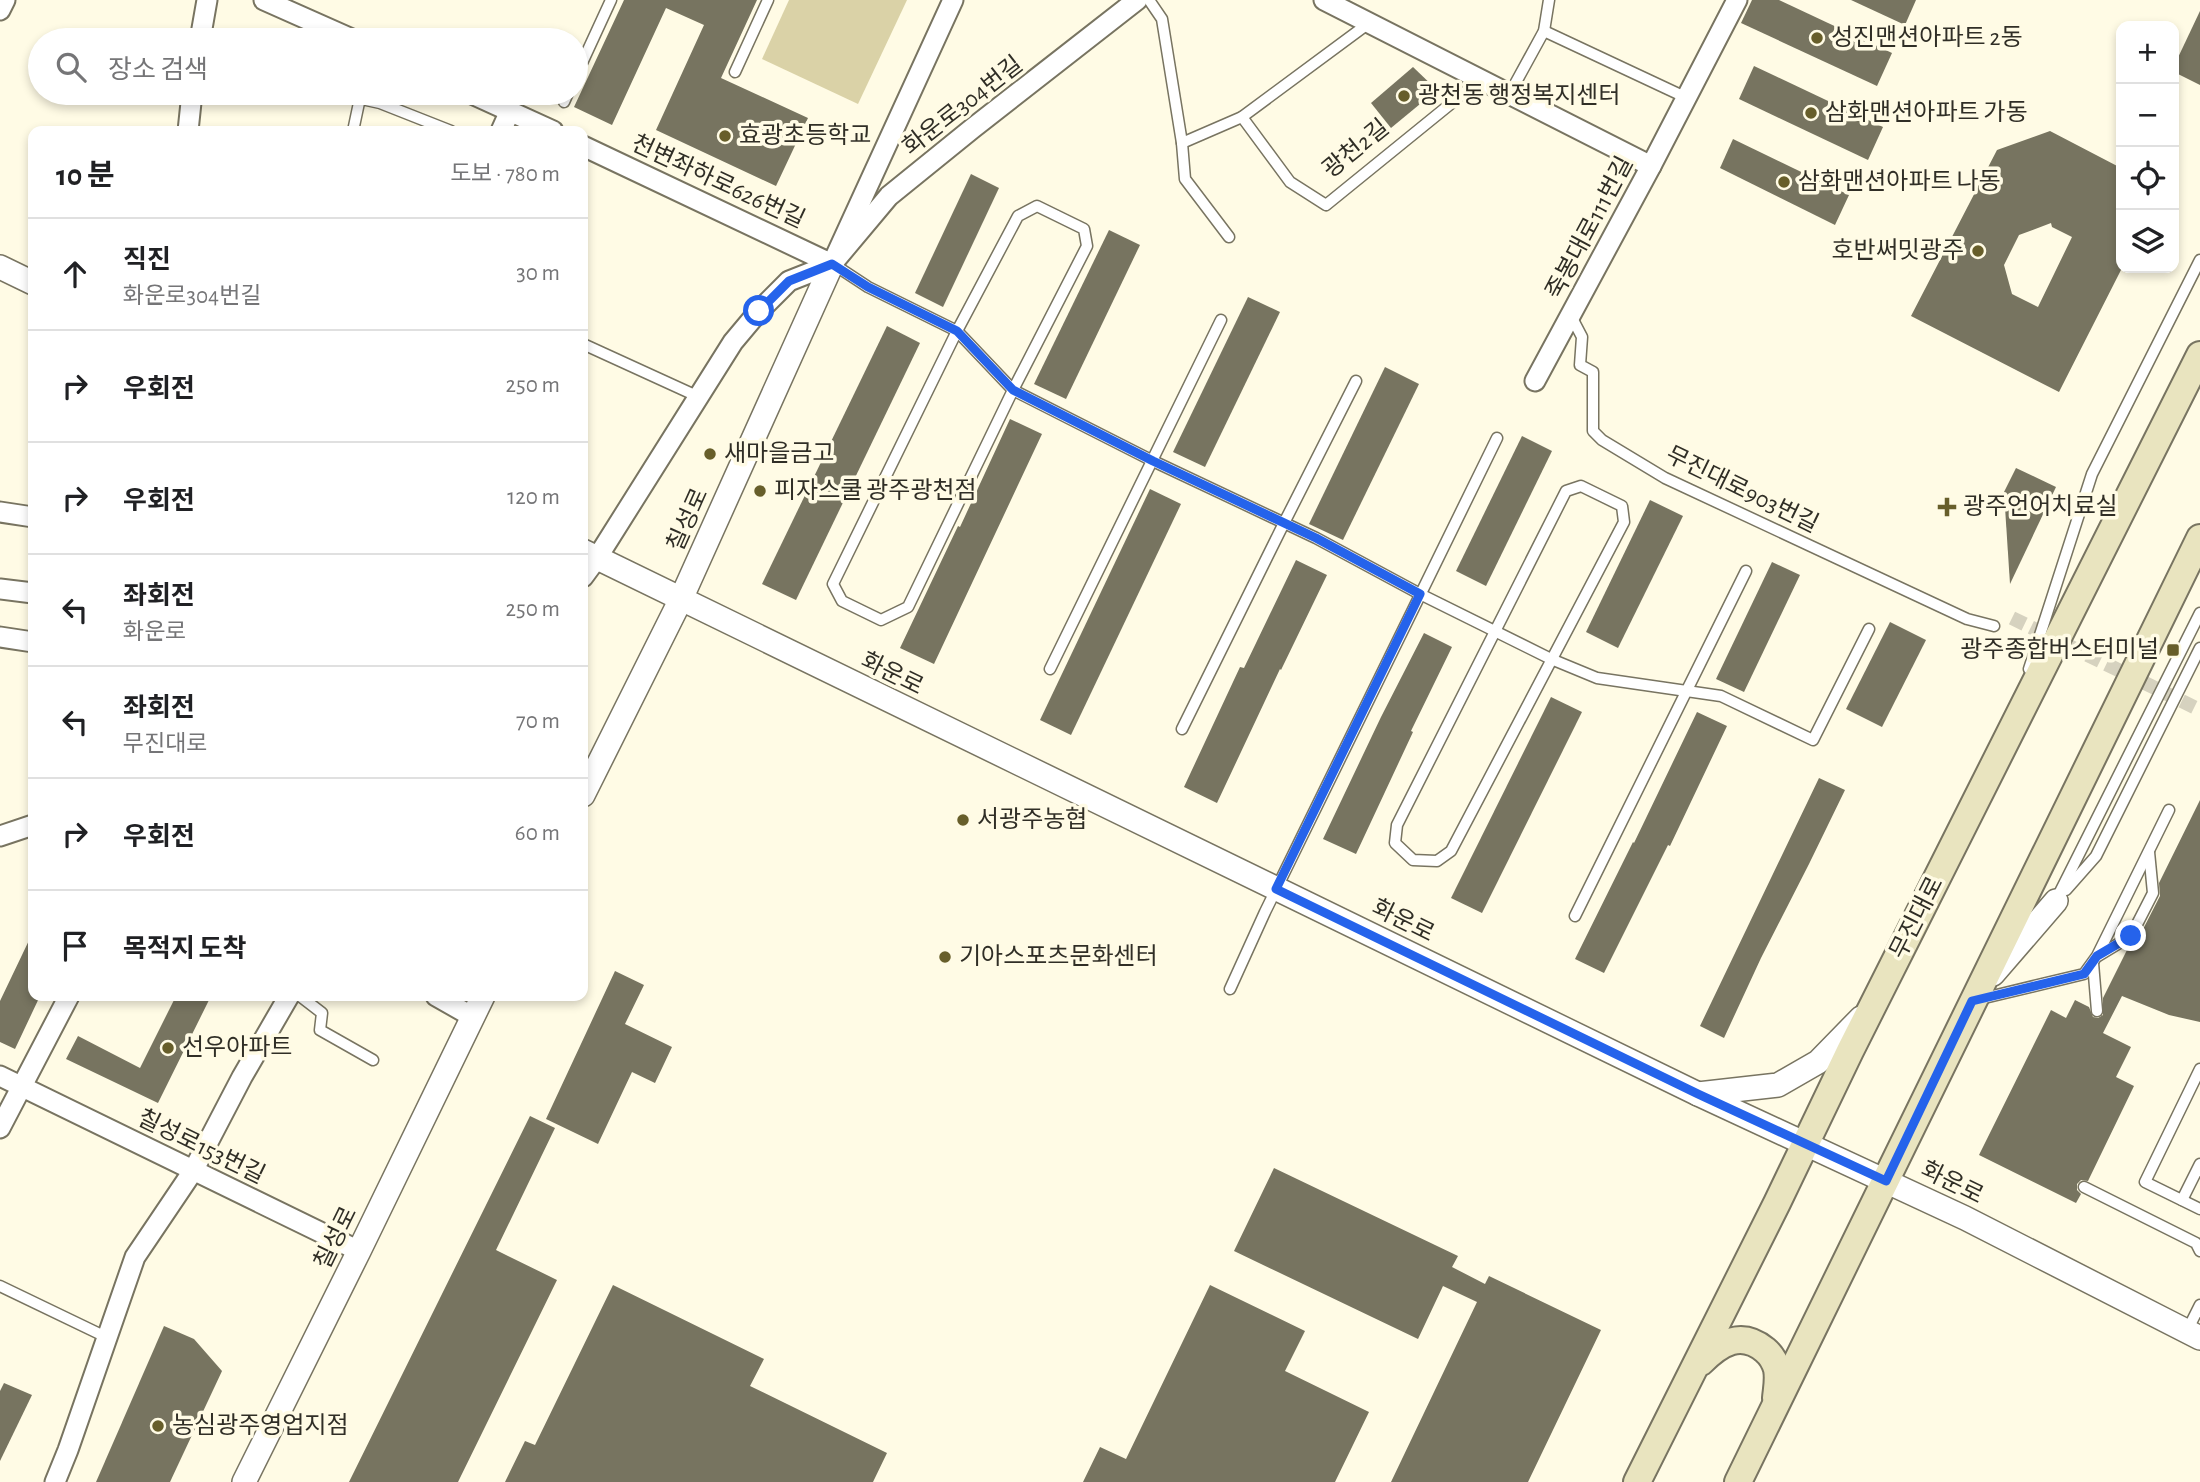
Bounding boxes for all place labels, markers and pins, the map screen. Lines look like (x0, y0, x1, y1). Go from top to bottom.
place label: 성진맨션아파트 2동 (1831, 25, 2023, 50)
marker: 성진맨션아파트 2동 (1809, 30, 1825, 46)
place label: 광천동 행정복지센터 (1418, 83, 1621, 108)
marker: 광천동 행정복지센터 (1396, 88, 1412, 104)
place label: 삼화맨션아파트 가동 (1825, 100, 2028, 125)
marker: 삼화맨션아파트 가동 (1803, 105, 1819, 121)
place label: 효광초등학교 (739, 122, 871, 148)
marker: 효광초등학교 (717, 128, 733, 144)
place label: 삼화맨션아파트 나동 (1798, 169, 2001, 194)
marker: 삼화맨션아파트 나동 (1776, 174, 1792, 190)
place label: 호반써밋광주 (1832, 238, 1964, 263)
marker: 호반써밋광주 (1970, 243, 1986, 259)
place label: 새마을금고 (724, 441, 834, 466)
marker: 새마을금고 (702, 446, 718, 462)
place label: 피자스쿨 광주광천점 (774, 477, 977, 503)
marker: 피자스쿨 광주광천점 (752, 483, 768, 499)
place label: 광주언어치료실 (1963, 494, 2118, 519)
marker: 광주언어치료실 (1937, 497, 1957, 517)
place label: 광주종합버스터미널 (1960, 636, 2159, 662)
marker: 광주종합버스터미널 (2165, 642, 2181, 658)
place label: 서광주농협 (977, 806, 1087, 832)
marker: 서광주농협 (955, 812, 971, 828)
place label: 기아스포츠문화센터 (959, 944, 1158, 969)
marker: 기아스포츠문화센터 (937, 949, 953, 965)
place label: 선우아파트 (182, 1035, 292, 1060)
marker: 선우아파트 (160, 1040, 176, 1056)
place label: 농심광주영업지점 (172, 1412, 349, 1438)
marker: 농심광주영업지점 (150, 1418, 166, 1434)

